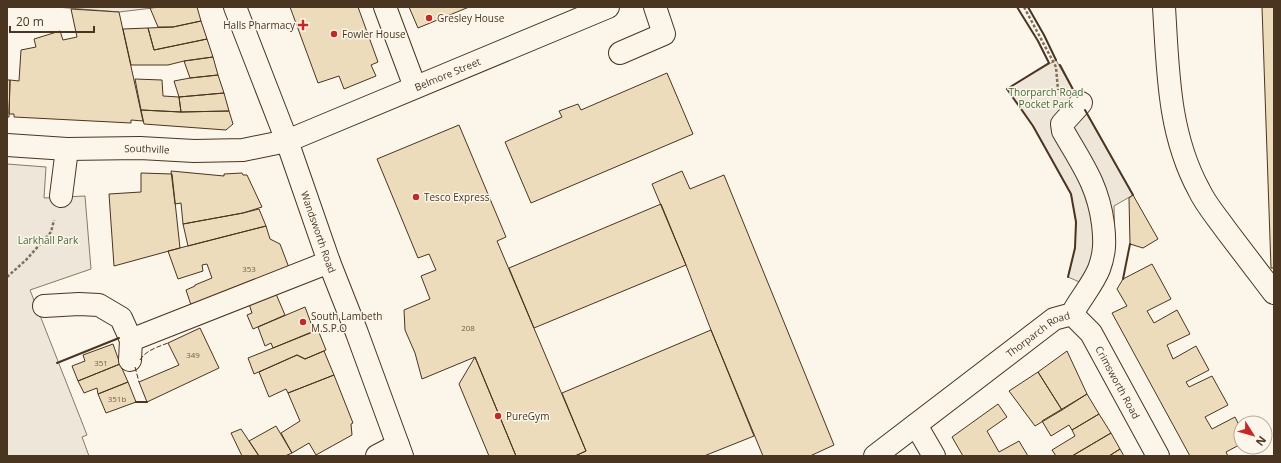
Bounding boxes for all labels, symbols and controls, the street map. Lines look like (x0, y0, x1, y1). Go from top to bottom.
scale bar (10, 8, 94, 34)
place label: Gresley House (437, 11, 505, 25)
text: 20 m (16, 13, 44, 30)
marker: Gresley House (424, 13, 434, 23)
place label: Halls Pharmacy (223, 18, 296, 32)
marker: Halls Pharmacy (298, 20, 308, 30)
place label: Fowler House (342, 27, 406, 41)
marker: Fowler House (329, 29, 339, 39)
street label: Belmore Street (412, 54, 483, 94)
park label: Thorparch Road Pocket Park (1009, 85, 1083, 111)
street label: Southville (124, 141, 170, 157)
street label: Wandsworth Road (298, 189, 340, 275)
place label: Tesco Express (424, 190, 490, 204)
marker: Tesco Express (411, 192, 421, 202)
park label: Larkhall Park (18, 233, 79, 247)
house number: 353 (242, 263, 256, 274)
street label: Thorparch Road (1003, 308, 1071, 360)
place label: South Lambeth M.S.P.O (311, 309, 382, 335)
marker: South Lambeth M.S.P.O (298, 317, 308, 327)
house number: 208 (461, 322, 475, 333)
street label: Crimsworth Road (1092, 343, 1143, 421)
house number: 349 (186, 349, 200, 360)
house number: 351 (94, 357, 108, 368)
house number: 351b (108, 393, 126, 404)
place label: PureGym (506, 409, 549, 423)
marker: PureGym (493, 411, 503, 421)
north arrow (1233, 415, 1273, 455)
text: N (1253, 433, 1270, 449)

